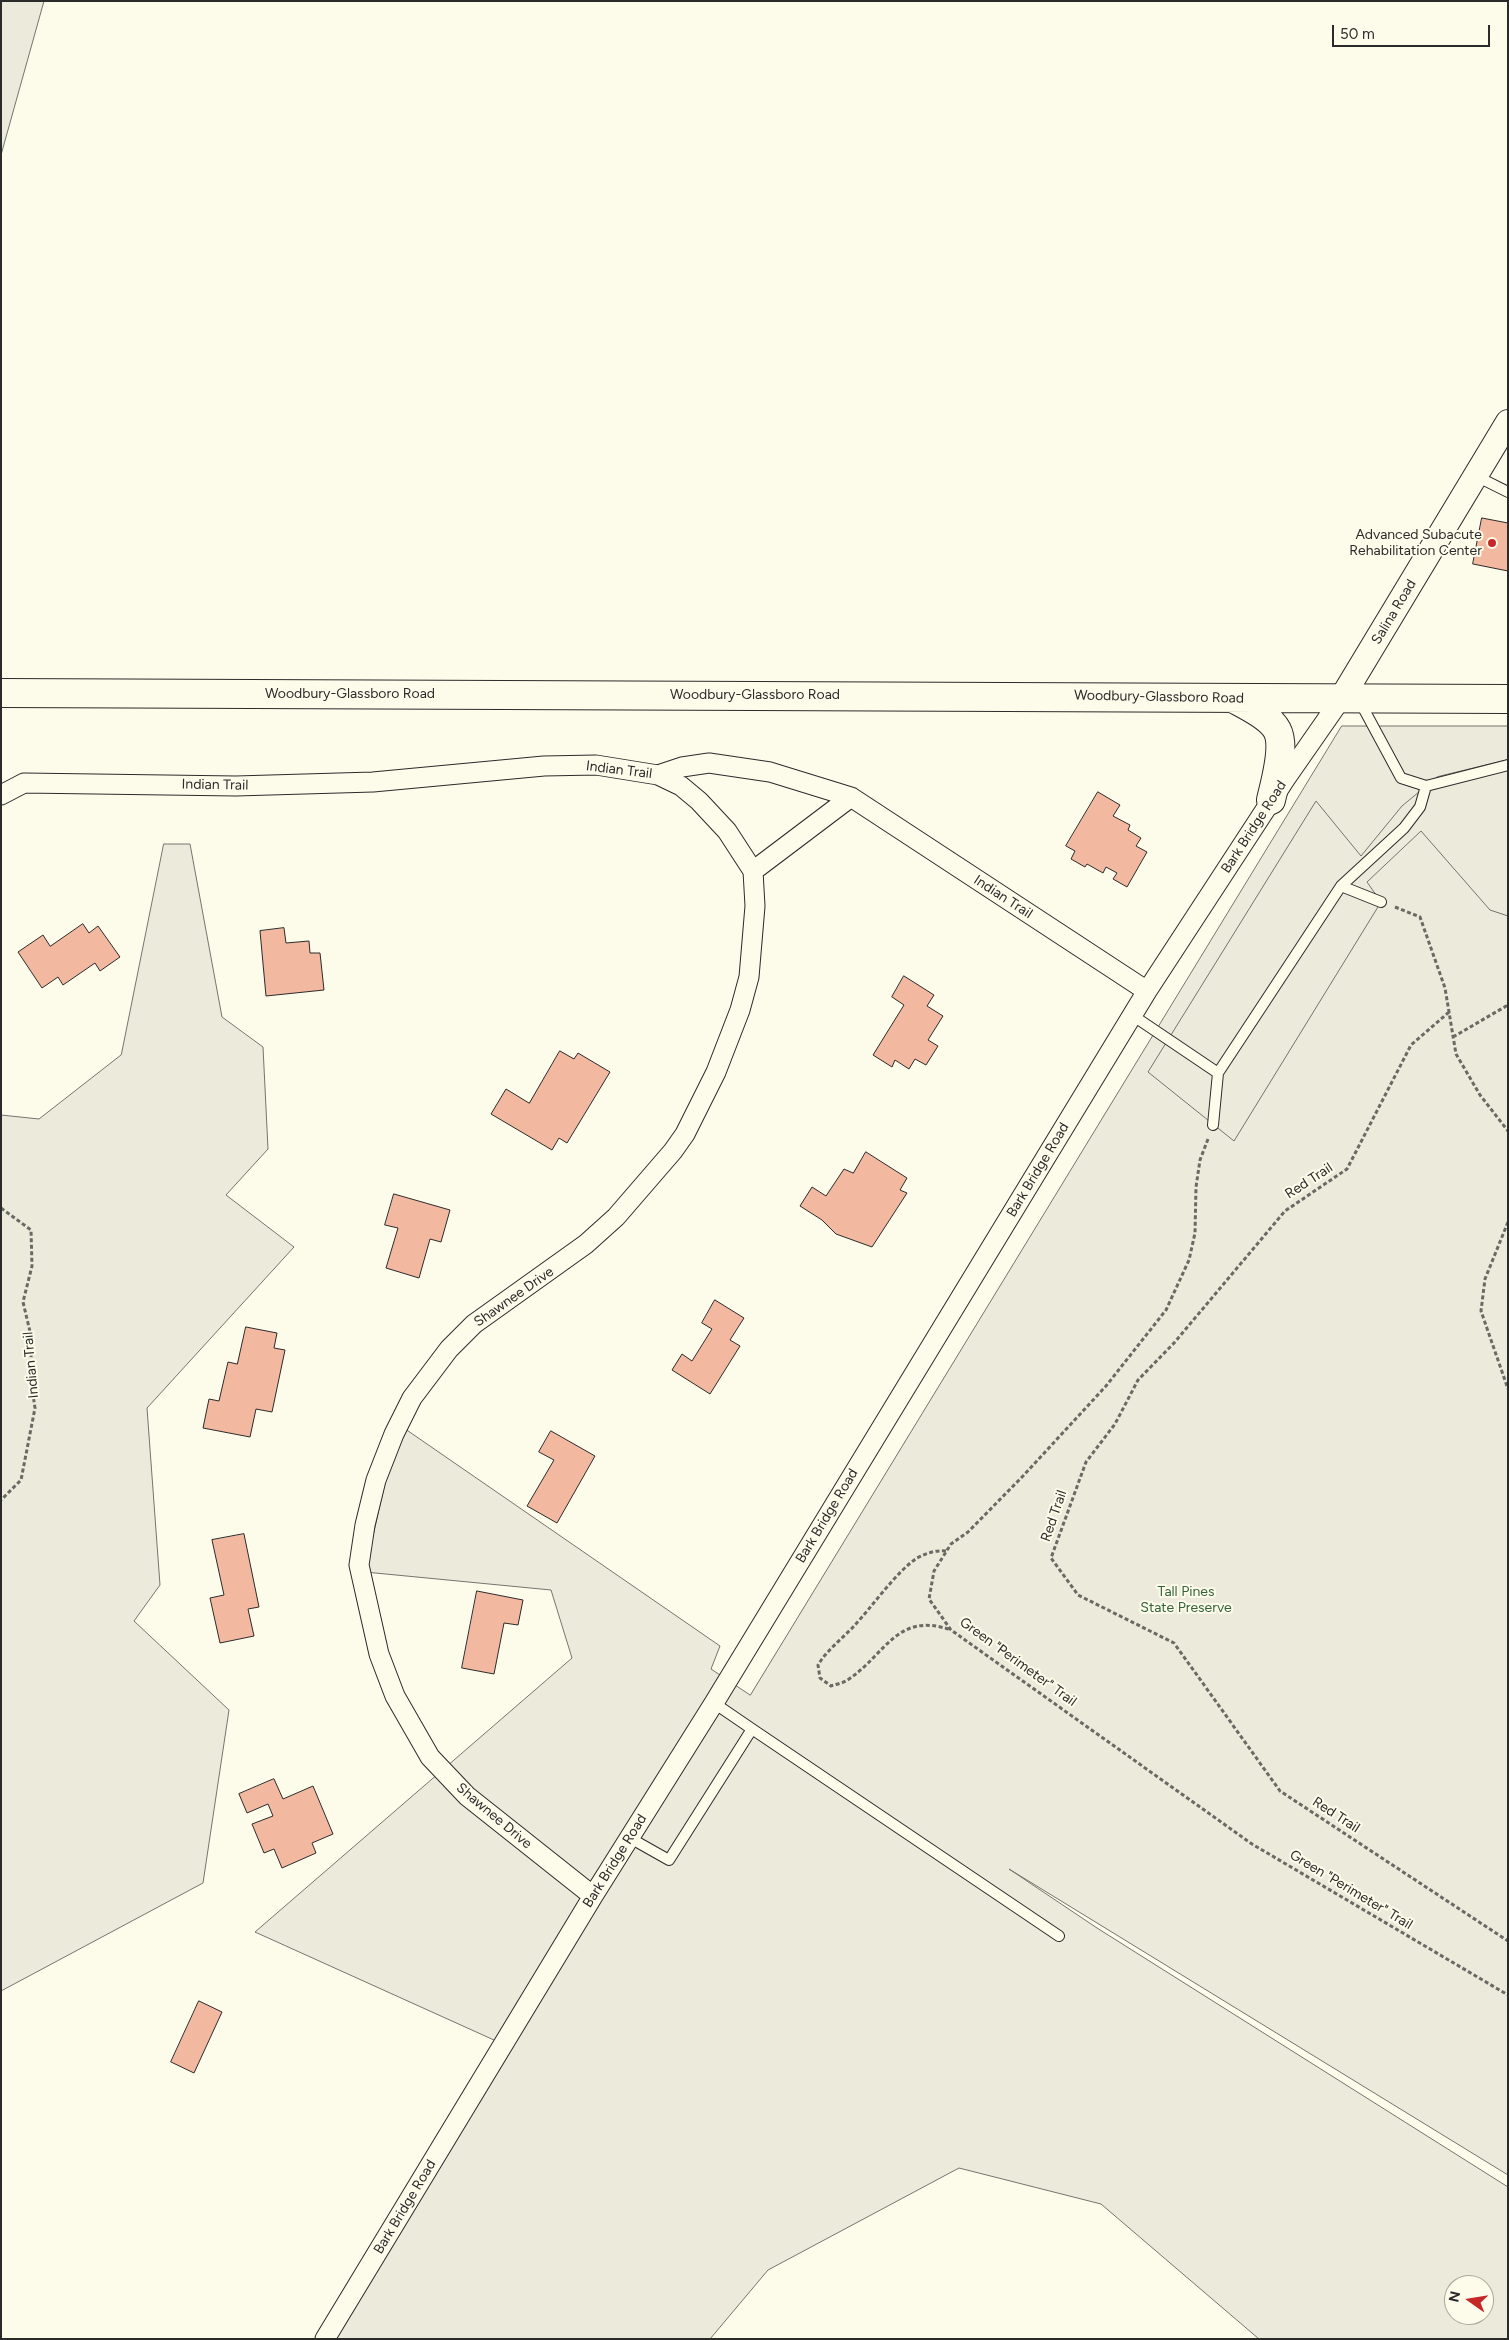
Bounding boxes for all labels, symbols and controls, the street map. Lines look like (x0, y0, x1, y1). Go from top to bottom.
scale bar (1334, 15, 1492, 47)
text: 50 m (1340, 25, 1375, 43)
place label: Advanced Subacute Rehabilitation Center (1349, 527, 1482, 560)
marker: Advanced Subacute Rehabilitation Center (1486, 537, 1498, 549)
street label: Salina Road (1368, 577, 1420, 647)
street label: Woodbury-Glassboro Road (265, 686, 435, 702)
street label: Woodbury-Glassboro Road (670, 687, 840, 703)
street label: Woodbury-Glassboro Road (1074, 687, 1244, 707)
street label: Indian Trail (585, 758, 653, 782)
street label: Indian Trail (181, 776, 249, 794)
street label: Bark Bridge Road (1218, 778, 1290, 876)
street label: Indian Trail (970, 872, 1036, 922)
street label: Bark Bridge Road (1003, 1120, 1073, 1220)
street label: Red Trail (1282, 1159, 1336, 1203)
street label: Shawnee Drive (471, 1263, 557, 1331)
street label: Indian Trail (20, 1331, 42, 1399)
street label: Bark Bridge Road (792, 1466, 862, 1566)
street label: Red Trail (1037, 1488, 1071, 1544)
park label: Tall Pines State Preserve (1140, 1584, 1232, 1616)
street label: Green "Perimeter" Trail (956, 1614, 1080, 1710)
street label: Shawnee Drive (453, 1780, 535, 1852)
street label: Red Trail (1309, 1793, 1363, 1837)
street label: Bark Bridge Road (580, 1811, 650, 1911)
street label: Green "Perimeter" Trail (1286, 1847, 1416, 1933)
street label: Bark Bridge Road (370, 2157, 440, 2257)
north arrow (1444, 2275, 1494, 2325)
text: N (1445, 2290, 1464, 2304)

